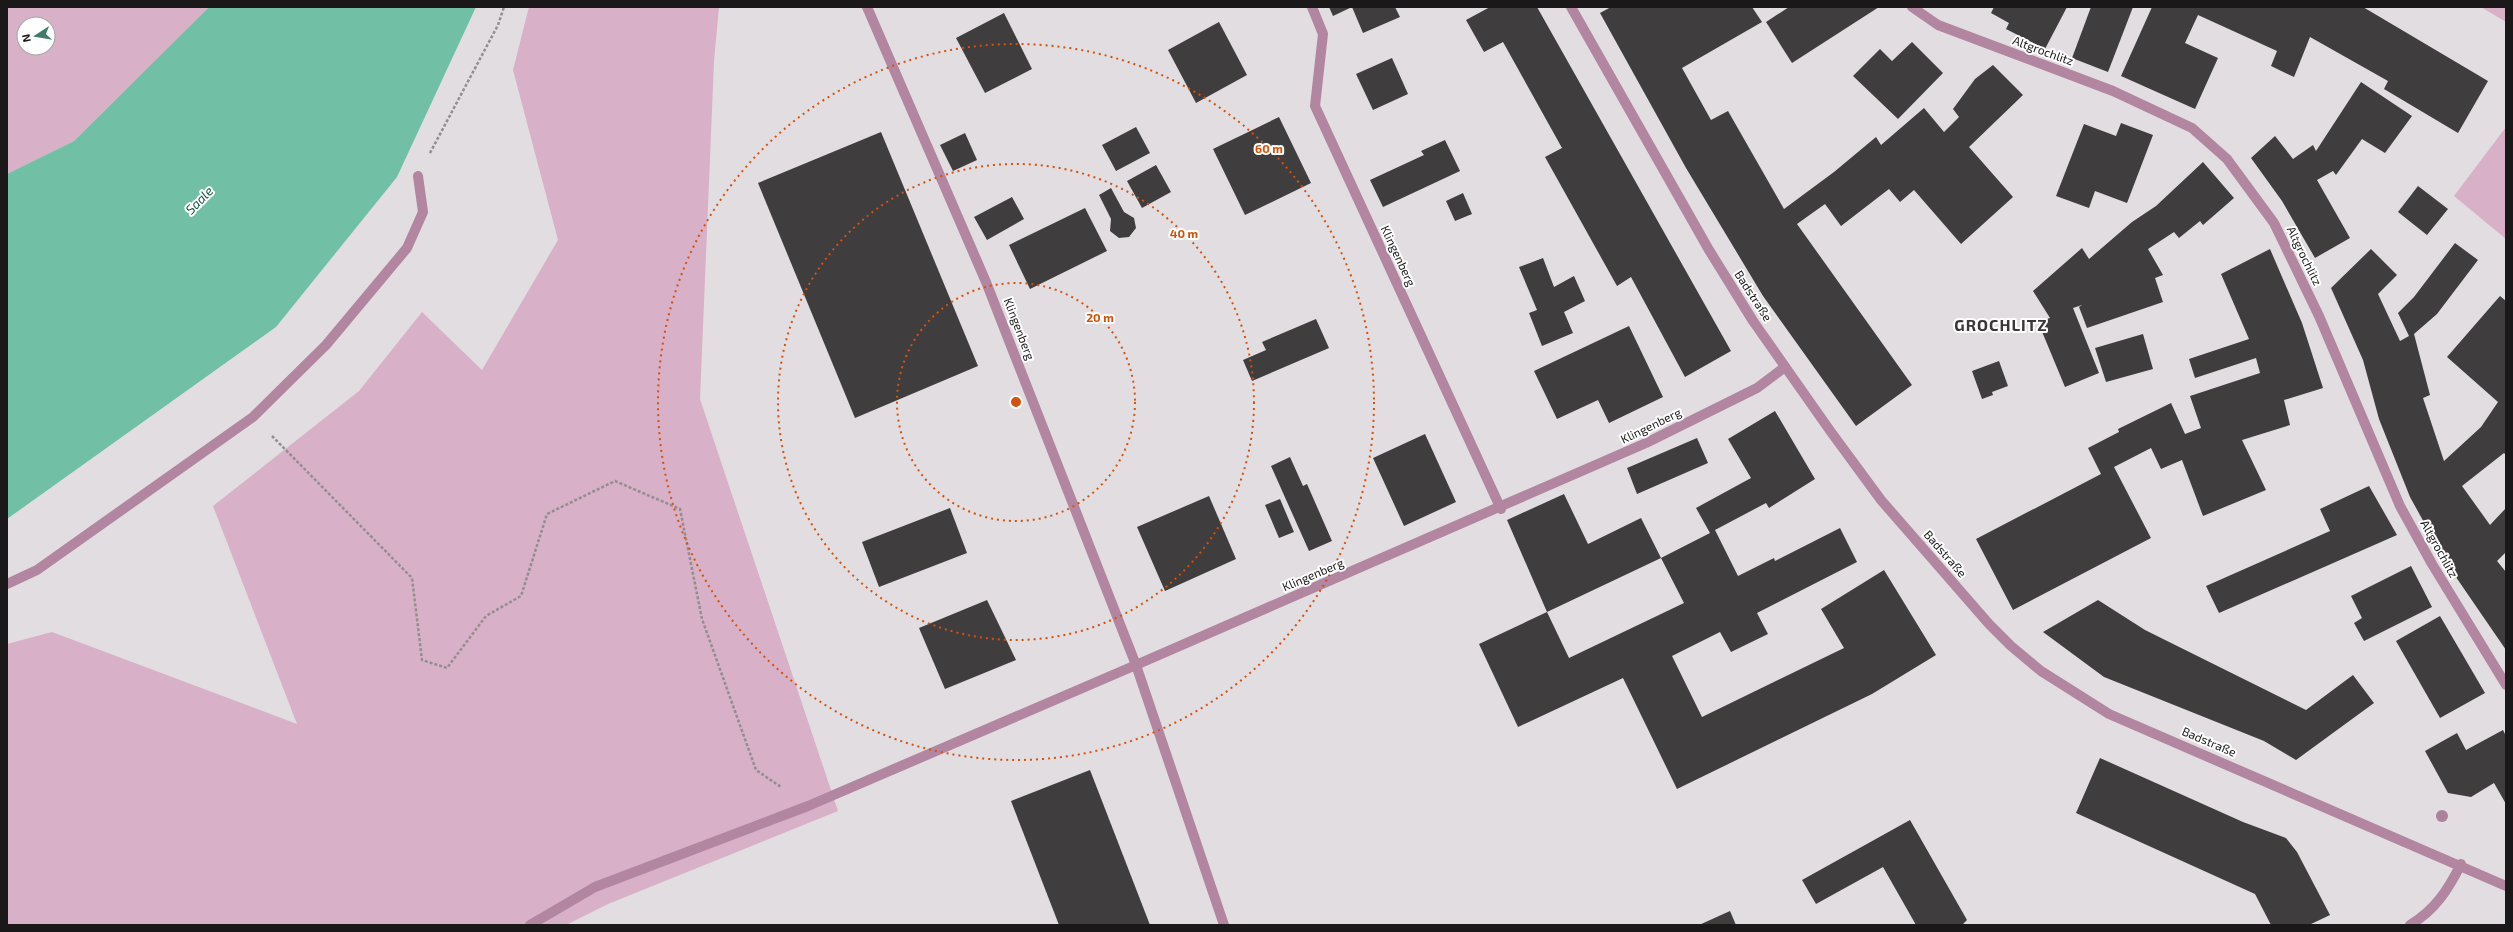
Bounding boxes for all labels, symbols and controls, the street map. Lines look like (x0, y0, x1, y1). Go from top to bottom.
north arrow (16, 16, 56, 56)
text: N (19, 33, 33, 43)
street label: Altgrochlitz (2011, 33, 2076, 68)
text: 60 m (1255, 141, 1283, 155)
water label: Saale (182, 183, 216, 217)
street label: Klingenberg (1379, 223, 1419, 288)
street label: Altgrochlitz (2285, 224, 2325, 287)
text: 40 m (1170, 226, 1198, 240)
street label: Badstraße (1732, 268, 1775, 323)
street label: Klingenberg (1002, 296, 1038, 362)
text: 20 m (1086, 310, 1114, 324)
district label: GROCHLITZ (1954, 315, 2048, 334)
centre of rings (1009, 395, 1023, 409)
street label: Klingenberg (1618, 404, 1683, 446)
street label: Altgrochlitz (2418, 517, 2461, 580)
street label: Badstraße (1922, 527, 1970, 580)
street label: Klingenberg (1280, 555, 1346, 593)
street label: Badstraße (2180, 723, 2239, 759)

